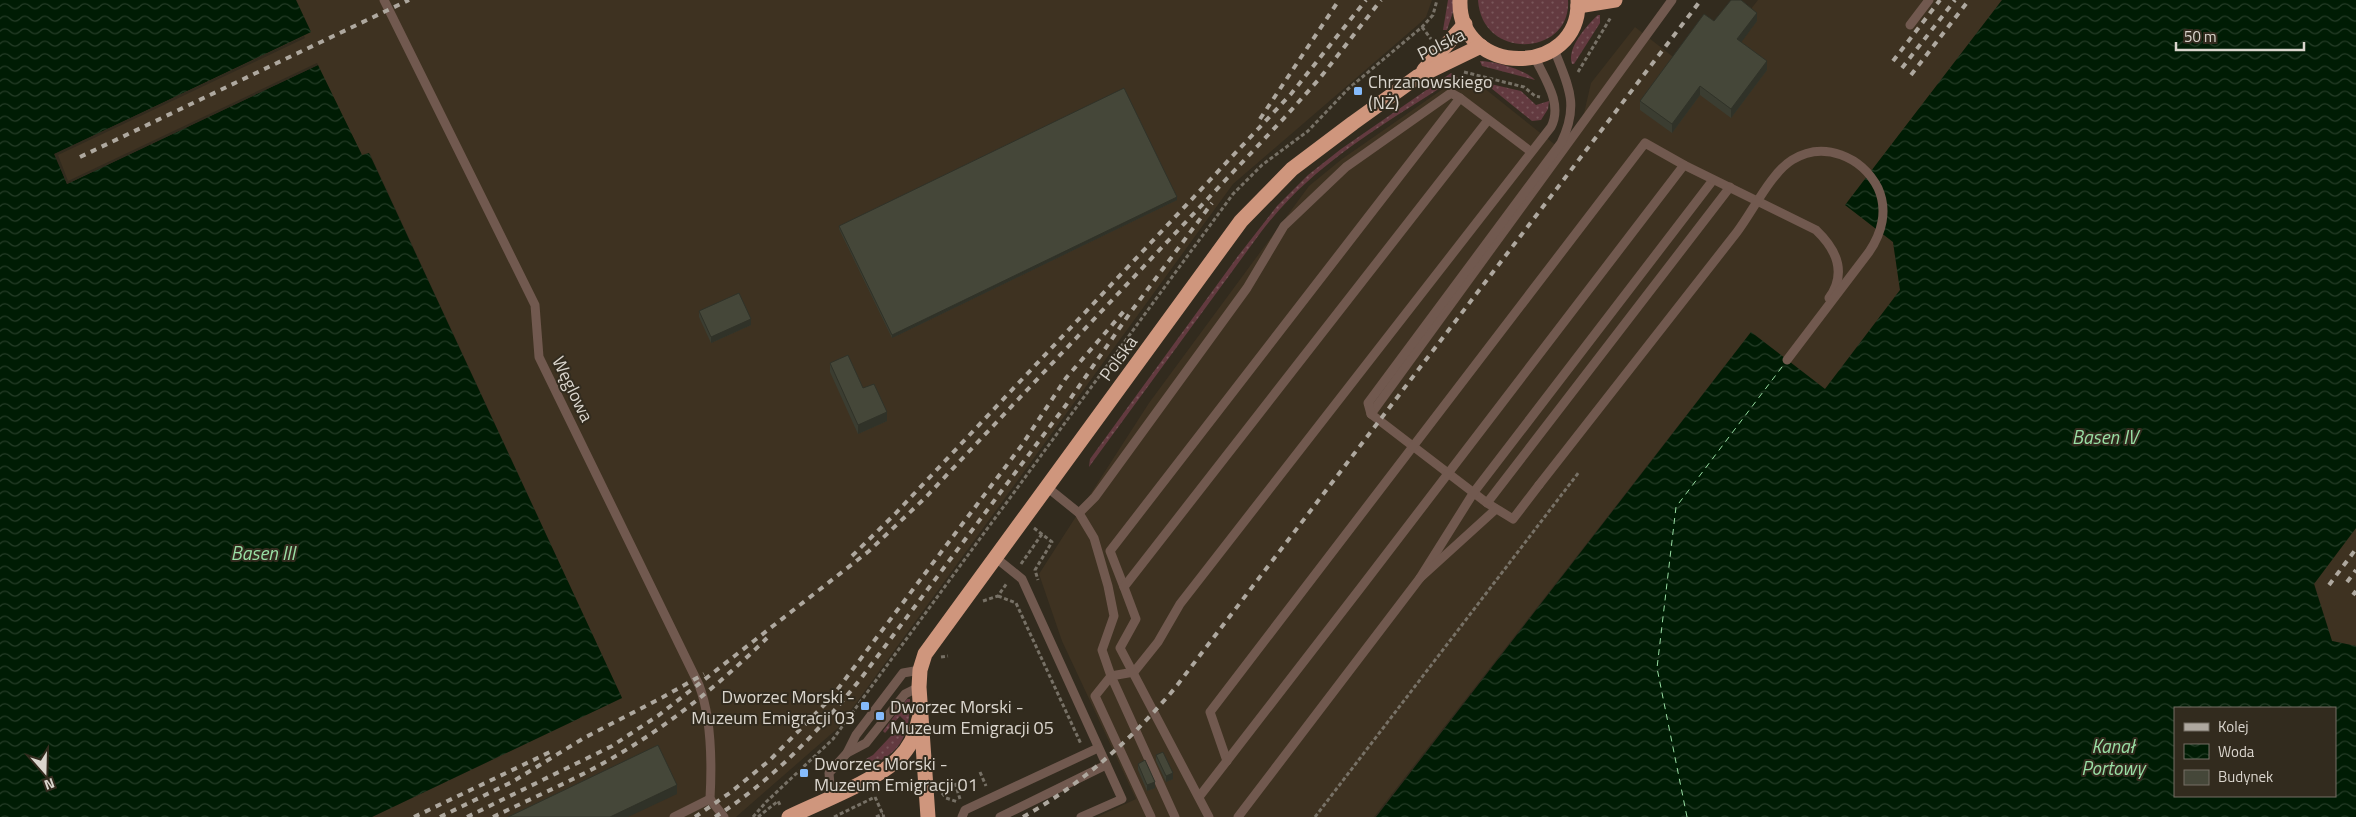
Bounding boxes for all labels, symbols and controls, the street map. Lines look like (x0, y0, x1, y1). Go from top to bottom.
scale bar (2176, 20, 2304, 52)
street label: Polska (1413, 21, 1469, 67)
text: 50 m (2184, 25, 2217, 48)
place label: Chrzanowskiego (NŻ) (1368, 68, 1492, 116)
marker: Chrzanowskiego (NŻ) (1352, 85, 1364, 97)
street label: Polska (1092, 330, 1144, 386)
street label: Węglowa (545, 352, 601, 426)
water label: Basen IV (2072, 422, 2141, 451)
water label: Basen III (231, 538, 297, 567)
place label: Dworzec Morski - Muzeum Emigracji 03 (691, 683, 855, 731)
place label: Dworzec Morski - Muzeum Emigracji 05 (890, 693, 1054, 741)
marker: Dworzec Morski - Muzeum Emigracji 03 (859, 700, 871, 712)
legend (2174, 707, 2336, 797)
marker: Dworzec Morski - Muzeum Emigracji 05 (874, 710, 886, 722)
text: Kolej (2218, 715, 2249, 738)
water label: Kanał Portowy (2081, 731, 2147, 782)
text: Woda (2218, 740, 2255, 763)
north arrow (20, 747, 70, 797)
place label: Dworzec Morski - Muzeum Emigracji 01 (814, 750, 978, 798)
text: Budynek (2218, 765, 2273, 788)
marker: Dworzec Morski - Muzeum Emigracji 01 (798, 767, 810, 779)
text: N (41, 773, 58, 796)

